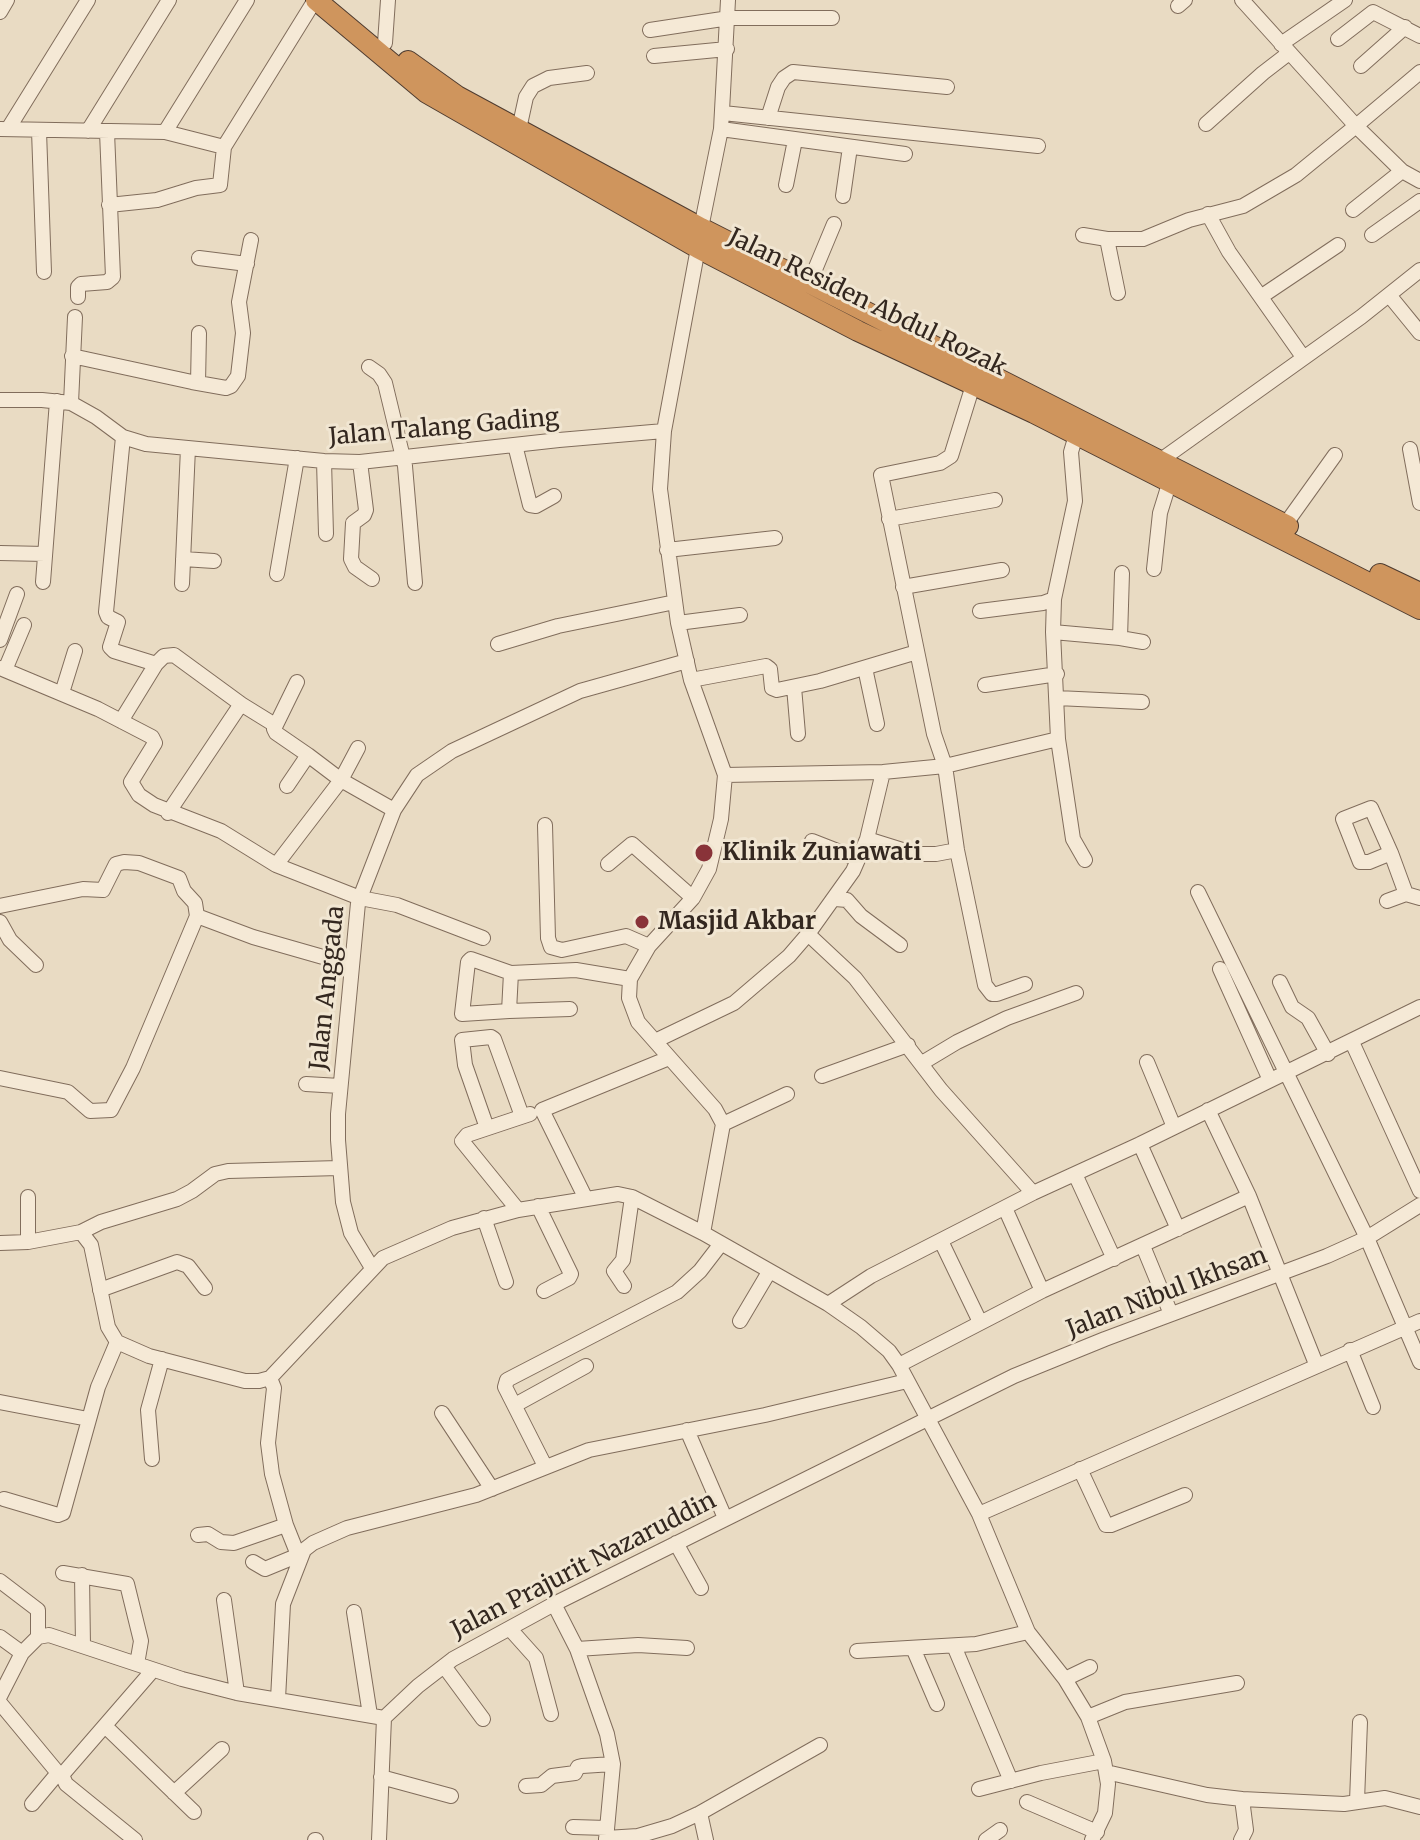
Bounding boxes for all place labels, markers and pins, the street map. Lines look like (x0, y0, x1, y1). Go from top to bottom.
place label: Klinik Zuniawati (722, 839, 921, 867)
marker: Klinik Zuniawati (693, 842, 715, 864)
place label: Masjid Akbar (658, 908, 816, 936)
marker: Masjid Akbar (633, 913, 651, 931)

